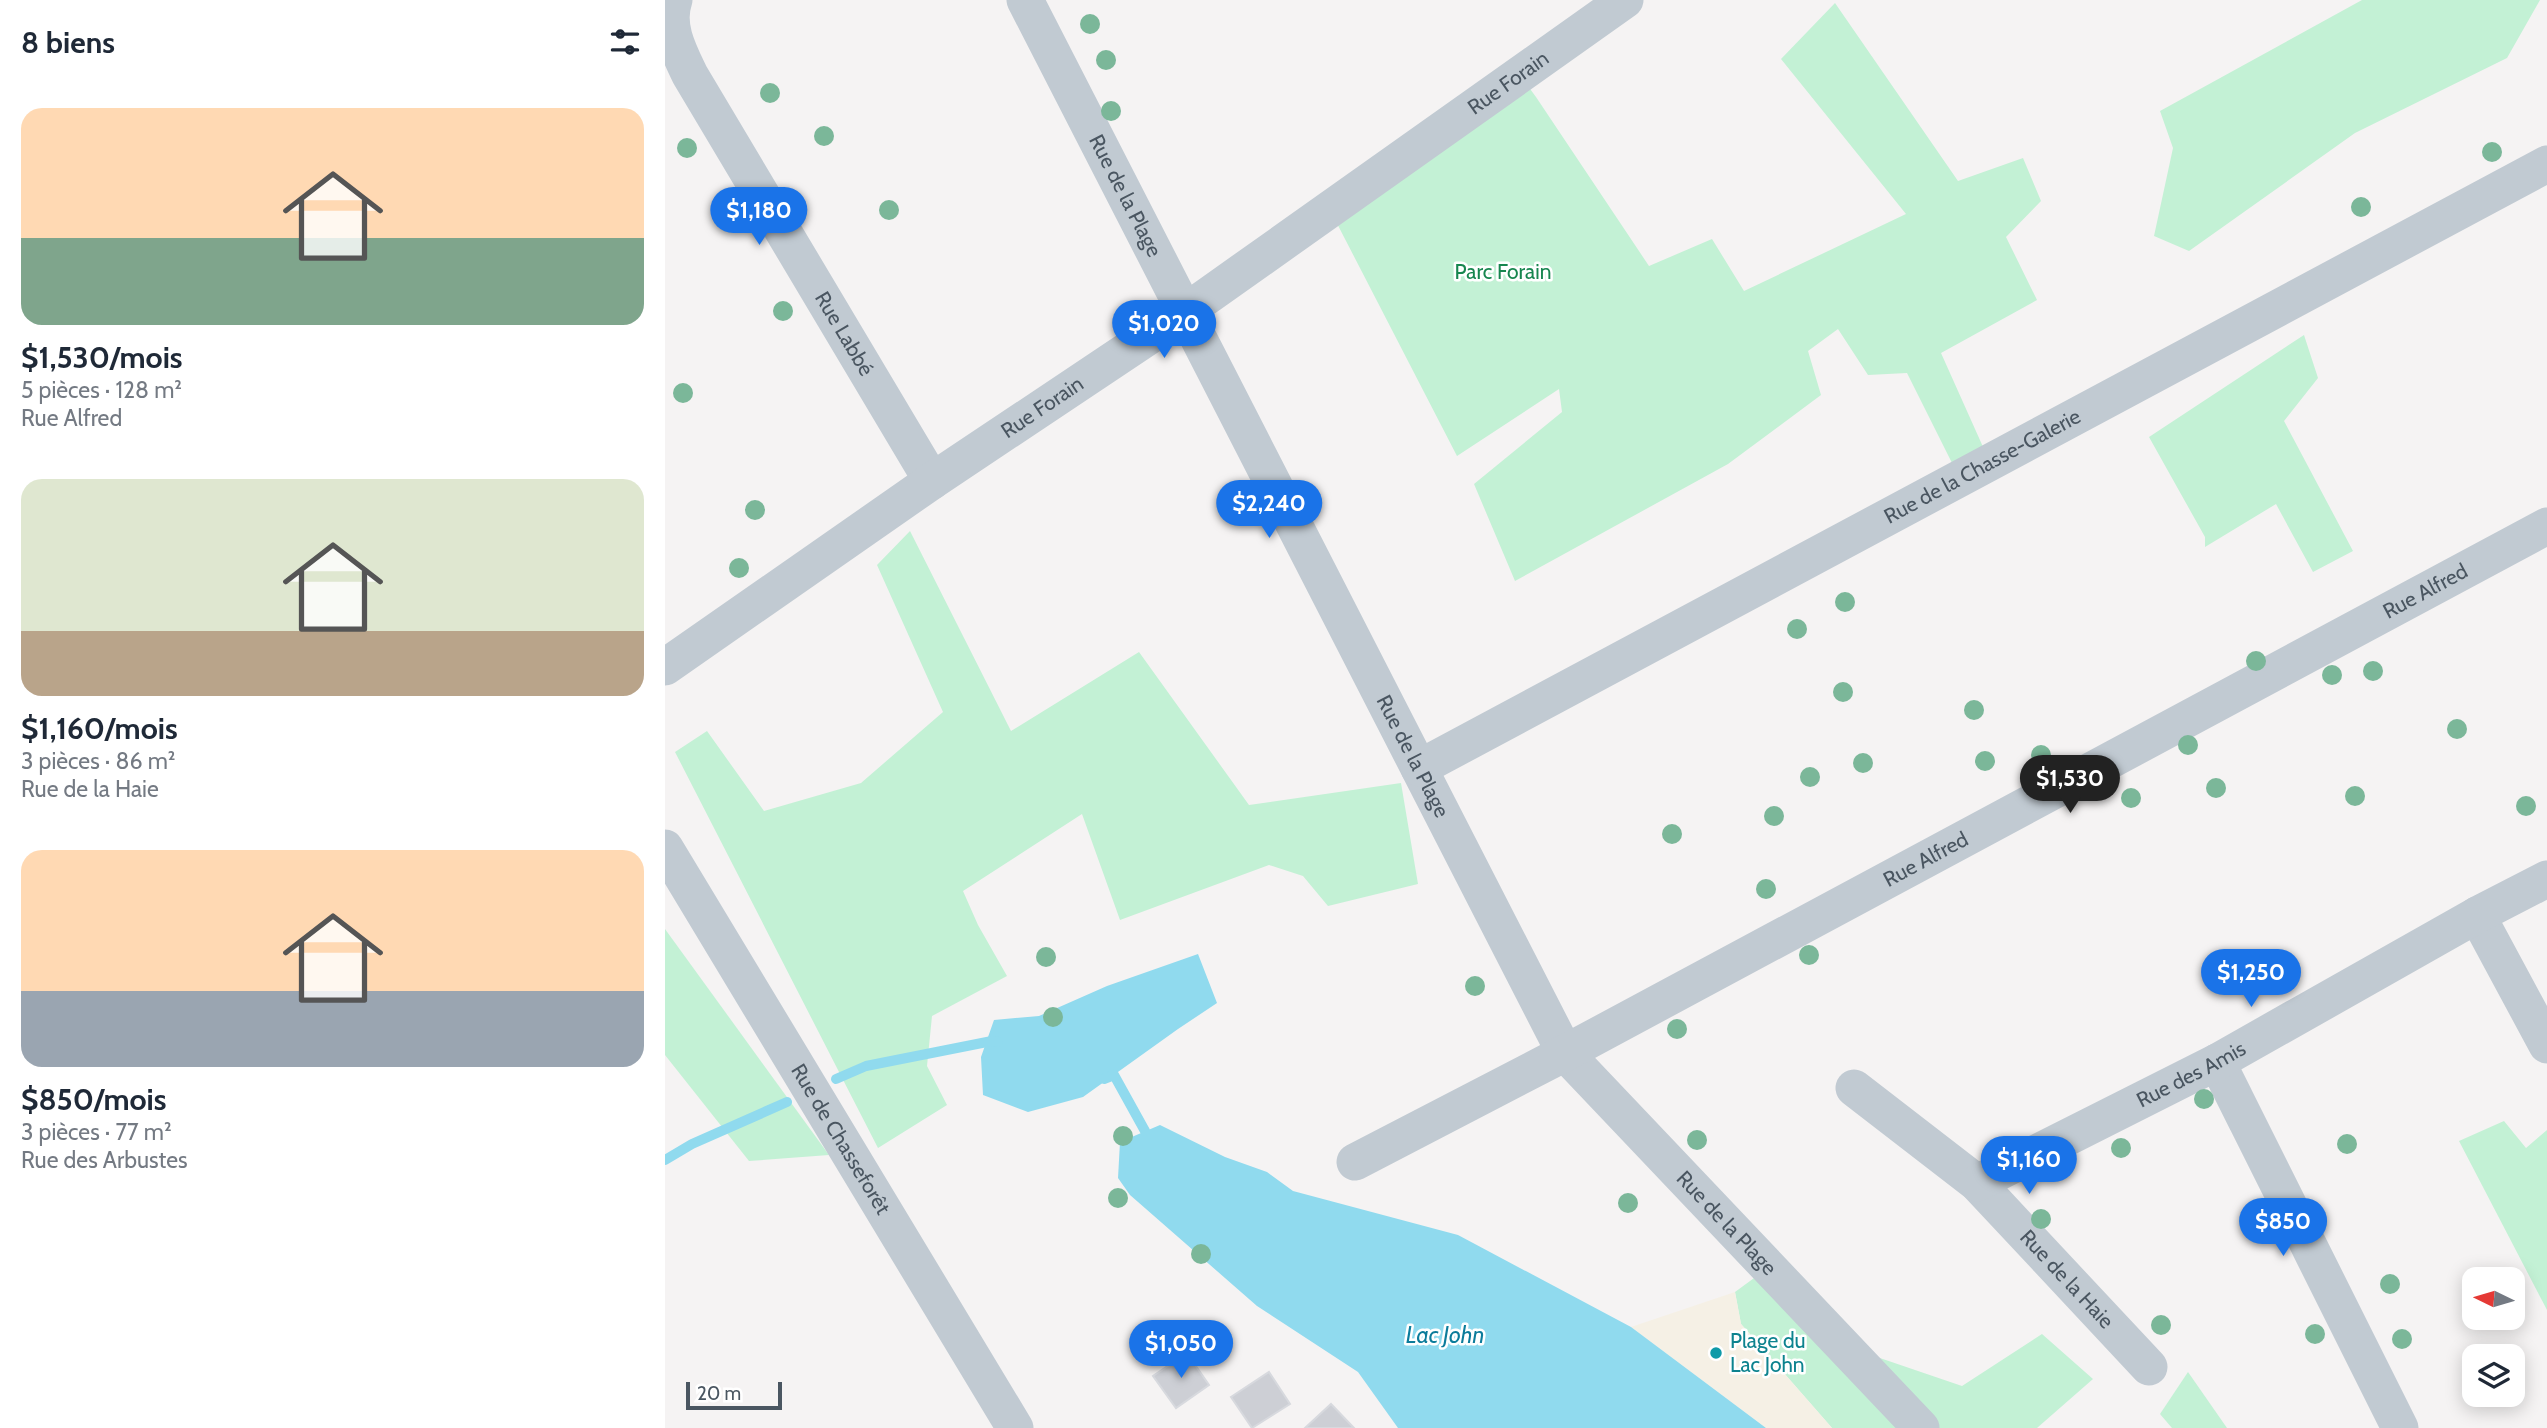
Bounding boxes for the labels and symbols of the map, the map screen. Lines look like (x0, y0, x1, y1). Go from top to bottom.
street label: Rue Forain (1463, 45, 1553, 120)
street label: Rue de la Plage (1084, 130, 1168, 261)
pin: $1,180 (702, 188, 816, 247)
park label: Parc Forain (1455, 259, 1551, 284)
street label: Rue Labbé (810, 287, 879, 380)
pin: $1,020 (1107, 300, 1221, 360)
street label: Rue Forain (996, 371, 1088, 443)
street label: Rue de la Chasse-Galerie (1880, 403, 2085, 529)
pin: $2,240 (1212, 480, 1326, 540)
street label: Rue Alfred (2378, 558, 2472, 624)
street label: Rue de la Plage (1372, 691, 1455, 822)
pin: $1,530 (2013, 756, 2127, 815)
street label: Rue Alfred (1879, 826, 1972, 892)
pin: $1,250 (2194, 950, 2308, 1009)
street label: Rue des Amis (2132, 1035, 2250, 1113)
street label: Rue de Chasseforêt (786, 1059, 896, 1219)
pin: $1,160 (1972, 1136, 2086, 1196)
street label: Rue de la Plage (1672, 1166, 1782, 1280)
pin: $850 (2242, 1198, 2324, 1258)
street label: Rue de la Haie (2015, 1224, 2119, 1333)
north arrow (2462, 1267, 2525, 1330)
pin: $1,050 (1124, 1320, 1238, 1380)
water label: Lac John (1406, 1321, 1484, 1349)
place label: Plage du Lac John (1730, 1328, 1806, 1377)
marker: Plage du Lac John (1708, 1345, 1724, 1361)
scale bar (686, 1379, 782, 1411)

